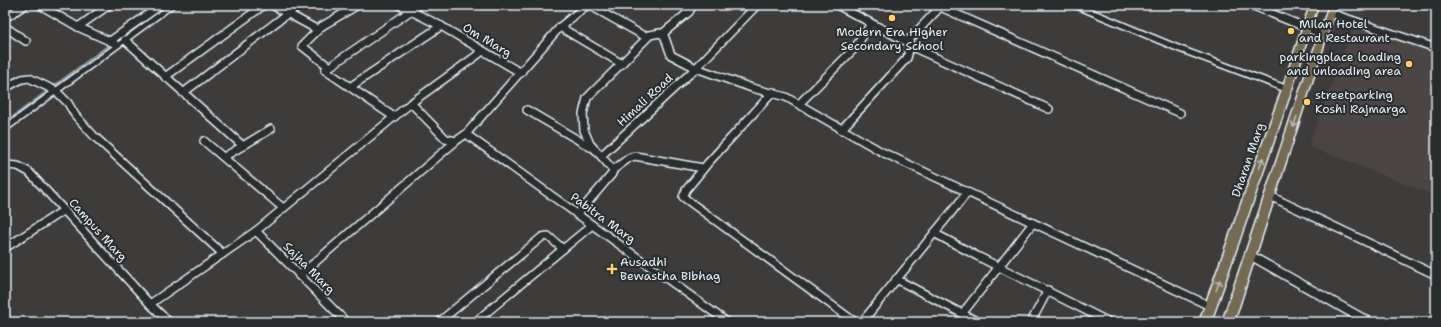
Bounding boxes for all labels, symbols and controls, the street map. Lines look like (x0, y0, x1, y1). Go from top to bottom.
marker: Modern Era Higher Secondary School (887, 13, 897, 23)
place label: Milan Hotel and Restaurant (1299, 16, 1390, 46)
street label: Om Marg (460, 19, 514, 61)
place label: Modern Era Higher Secondary School (836, 24, 948, 54)
marker: Milan Hotel and Restaurant (1286, 26, 1296, 36)
place label: parkingplace loading and unloading area (1280, 49, 1402, 79)
marker: parkingplace loading and unloading area (1404, 59, 1414, 69)
street label: Himali Road (614, 70, 677, 130)
place label: streetparking Koshi Rajmarga (1315, 87, 1407, 117)
marker: streetparking Koshi Rajmarga (1302, 97, 1312, 107)
one-way arrow (1290, 115, 1298, 127)
street label: Dharan Marg (1228, 121, 1268, 199)
one-way arrow (1258, 156, 1265, 169)
street label: Pabitra Marg (567, 189, 639, 247)
street label: Campus Marg (65, 195, 131, 265)
street label: Sajha Marg (280, 239, 338, 297)
place label: Ausadhi Bewastha Bibhag (620, 254, 720, 284)
marker: Ausadhi Bewastha Bibhag (607, 264, 617, 274)
one-way arrow (1214, 280, 1222, 292)

